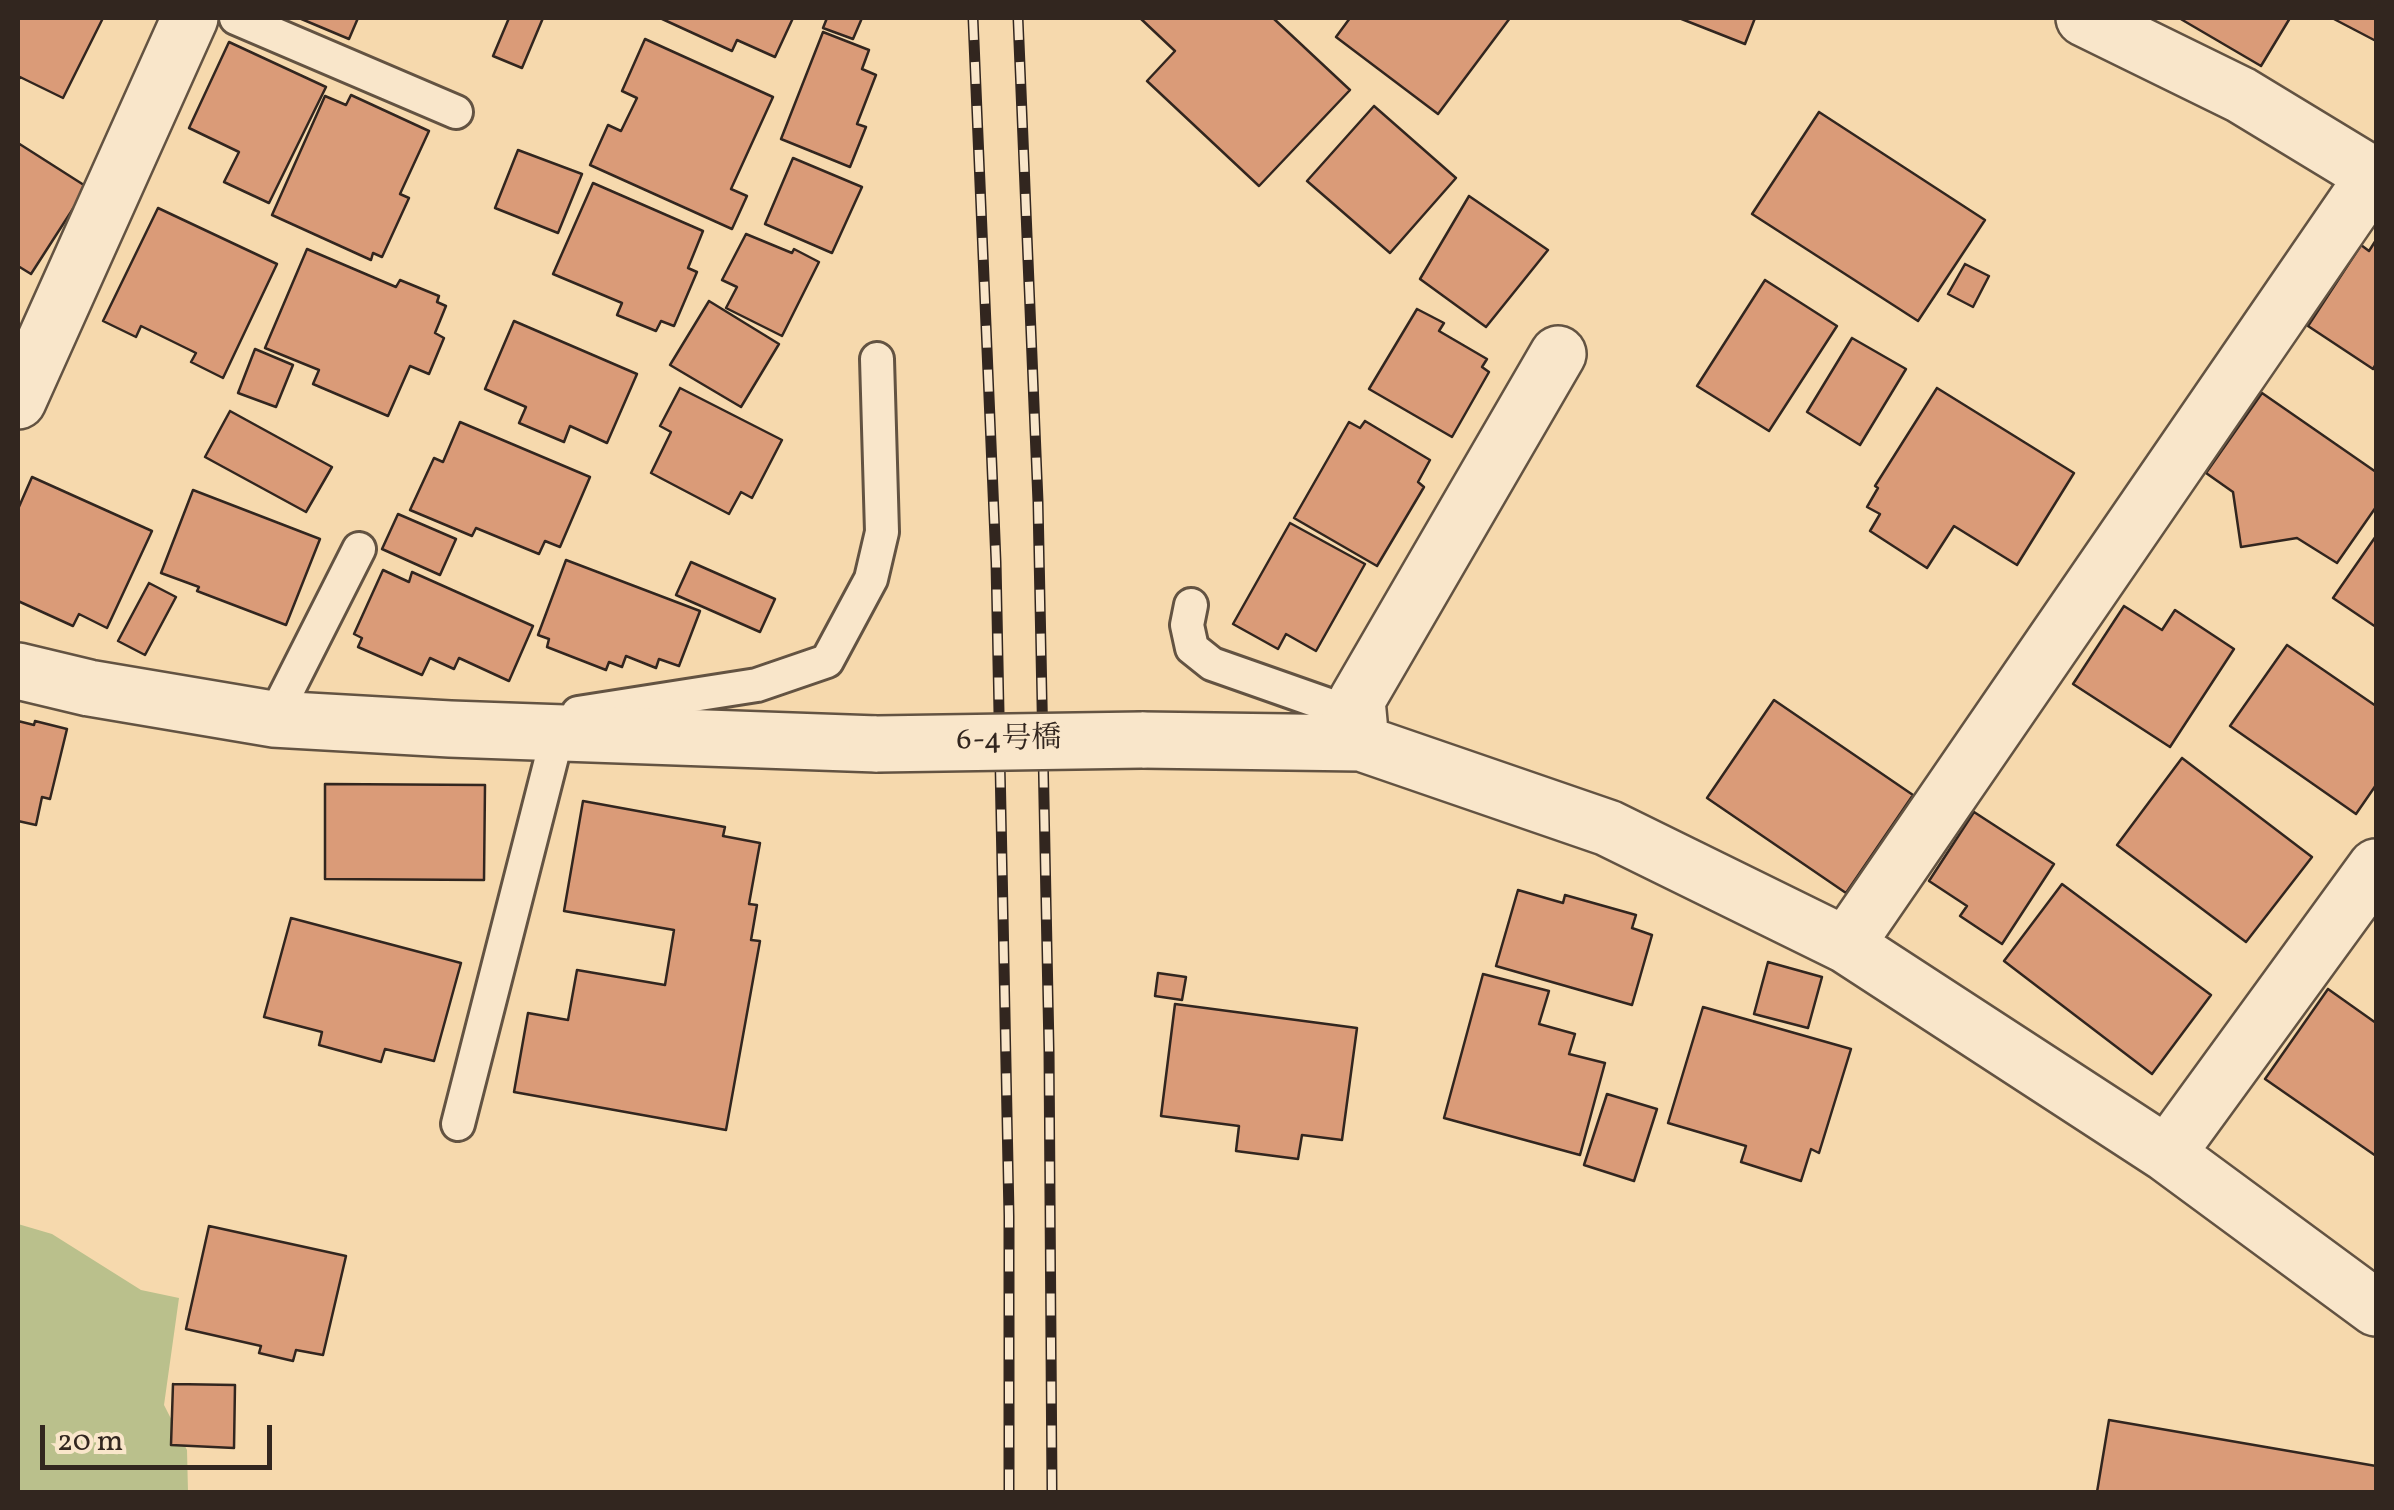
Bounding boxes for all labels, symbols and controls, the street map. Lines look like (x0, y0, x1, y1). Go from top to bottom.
street label: 6-4号橋 (956, 723, 1062, 761)
scale bar (45, 1405, 278, 1467)
text: 20 m (57, 1421, 123, 1463)

